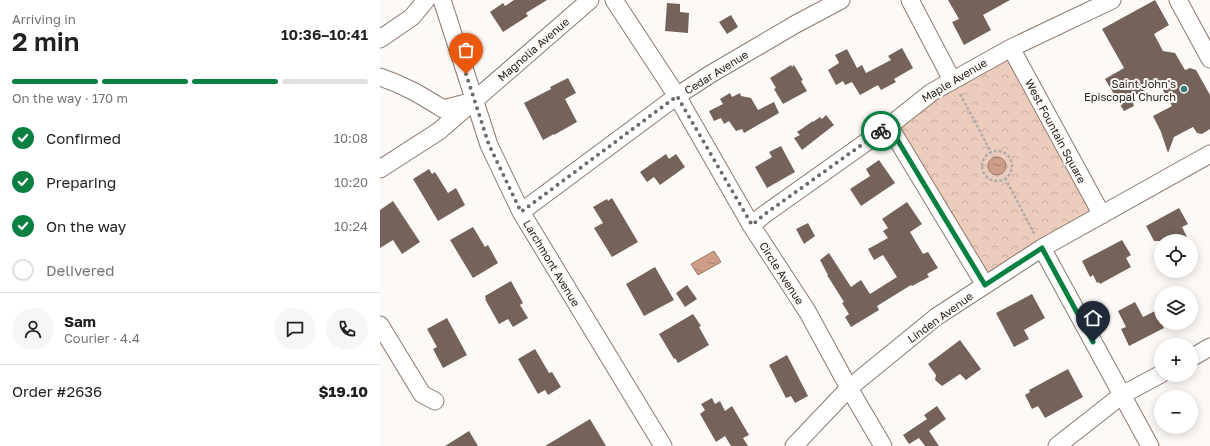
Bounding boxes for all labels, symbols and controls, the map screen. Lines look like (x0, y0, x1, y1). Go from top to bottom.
text: Arriving in (12, 11, 76, 27)
street label: Magnolia Avenue (495, 15, 571, 83)
text: 10:36–10:41 (281, 25, 368, 43)
text: 2 min (12, 26, 80, 57)
pin (449, 33, 483, 74)
icon: bag (455, 39, 477, 61)
street label: Cedar Avenue (682, 47, 750, 97)
street label: Maple Avenue (919, 55, 989, 105)
street label: West Fountain Square (1023, 77, 1089, 185)
place label: Saint John's Episcopal Church (1084, 77, 1176, 103)
marker: Saint John's Episcopal Church (1179, 84, 1189, 94)
text: On the way · 170 m (12, 90, 128, 106)
courier (861, 111, 901, 151)
icon: bike (870, 120, 892, 142)
icon: check (12, 127, 34, 149)
text: Confirmed (46, 129, 121, 147)
text: 10:08 (334, 130, 368, 146)
icon: check (12, 171, 34, 193)
text: Preparing (46, 173, 116, 191)
text: 10:20 (334, 174, 368, 190)
icon: check (12, 215, 34, 237)
text: On the way (46, 217, 126, 235)
street label: Larchmont Avenue (521, 217, 583, 309)
text: 10:24 (334, 218, 368, 234)
map controls (1154, 234, 1198, 434)
button: locate (1154, 234, 1198, 278)
street label: Circle Avenue (757, 239, 807, 307)
text: Delivered (46, 261, 114, 279)
button: layers (1154, 286, 1198, 330)
street label: Linden Avenue (905, 289, 975, 345)
pin (1076, 301, 1110, 342)
icon: home (1082, 307, 1104, 329)
button: person (12, 308, 54, 350)
button: chat (274, 308, 316, 350)
button: phone (326, 308, 368, 350)
text: Sam (64, 312, 96, 330)
text: Courier · 4.4 (64, 330, 140, 346)
button: + (1154, 338, 1198, 382)
text: Order #2636 (12, 382, 102, 400)
text: $19.10 (318, 382, 368, 400)
button: − (1154, 390, 1198, 434)

